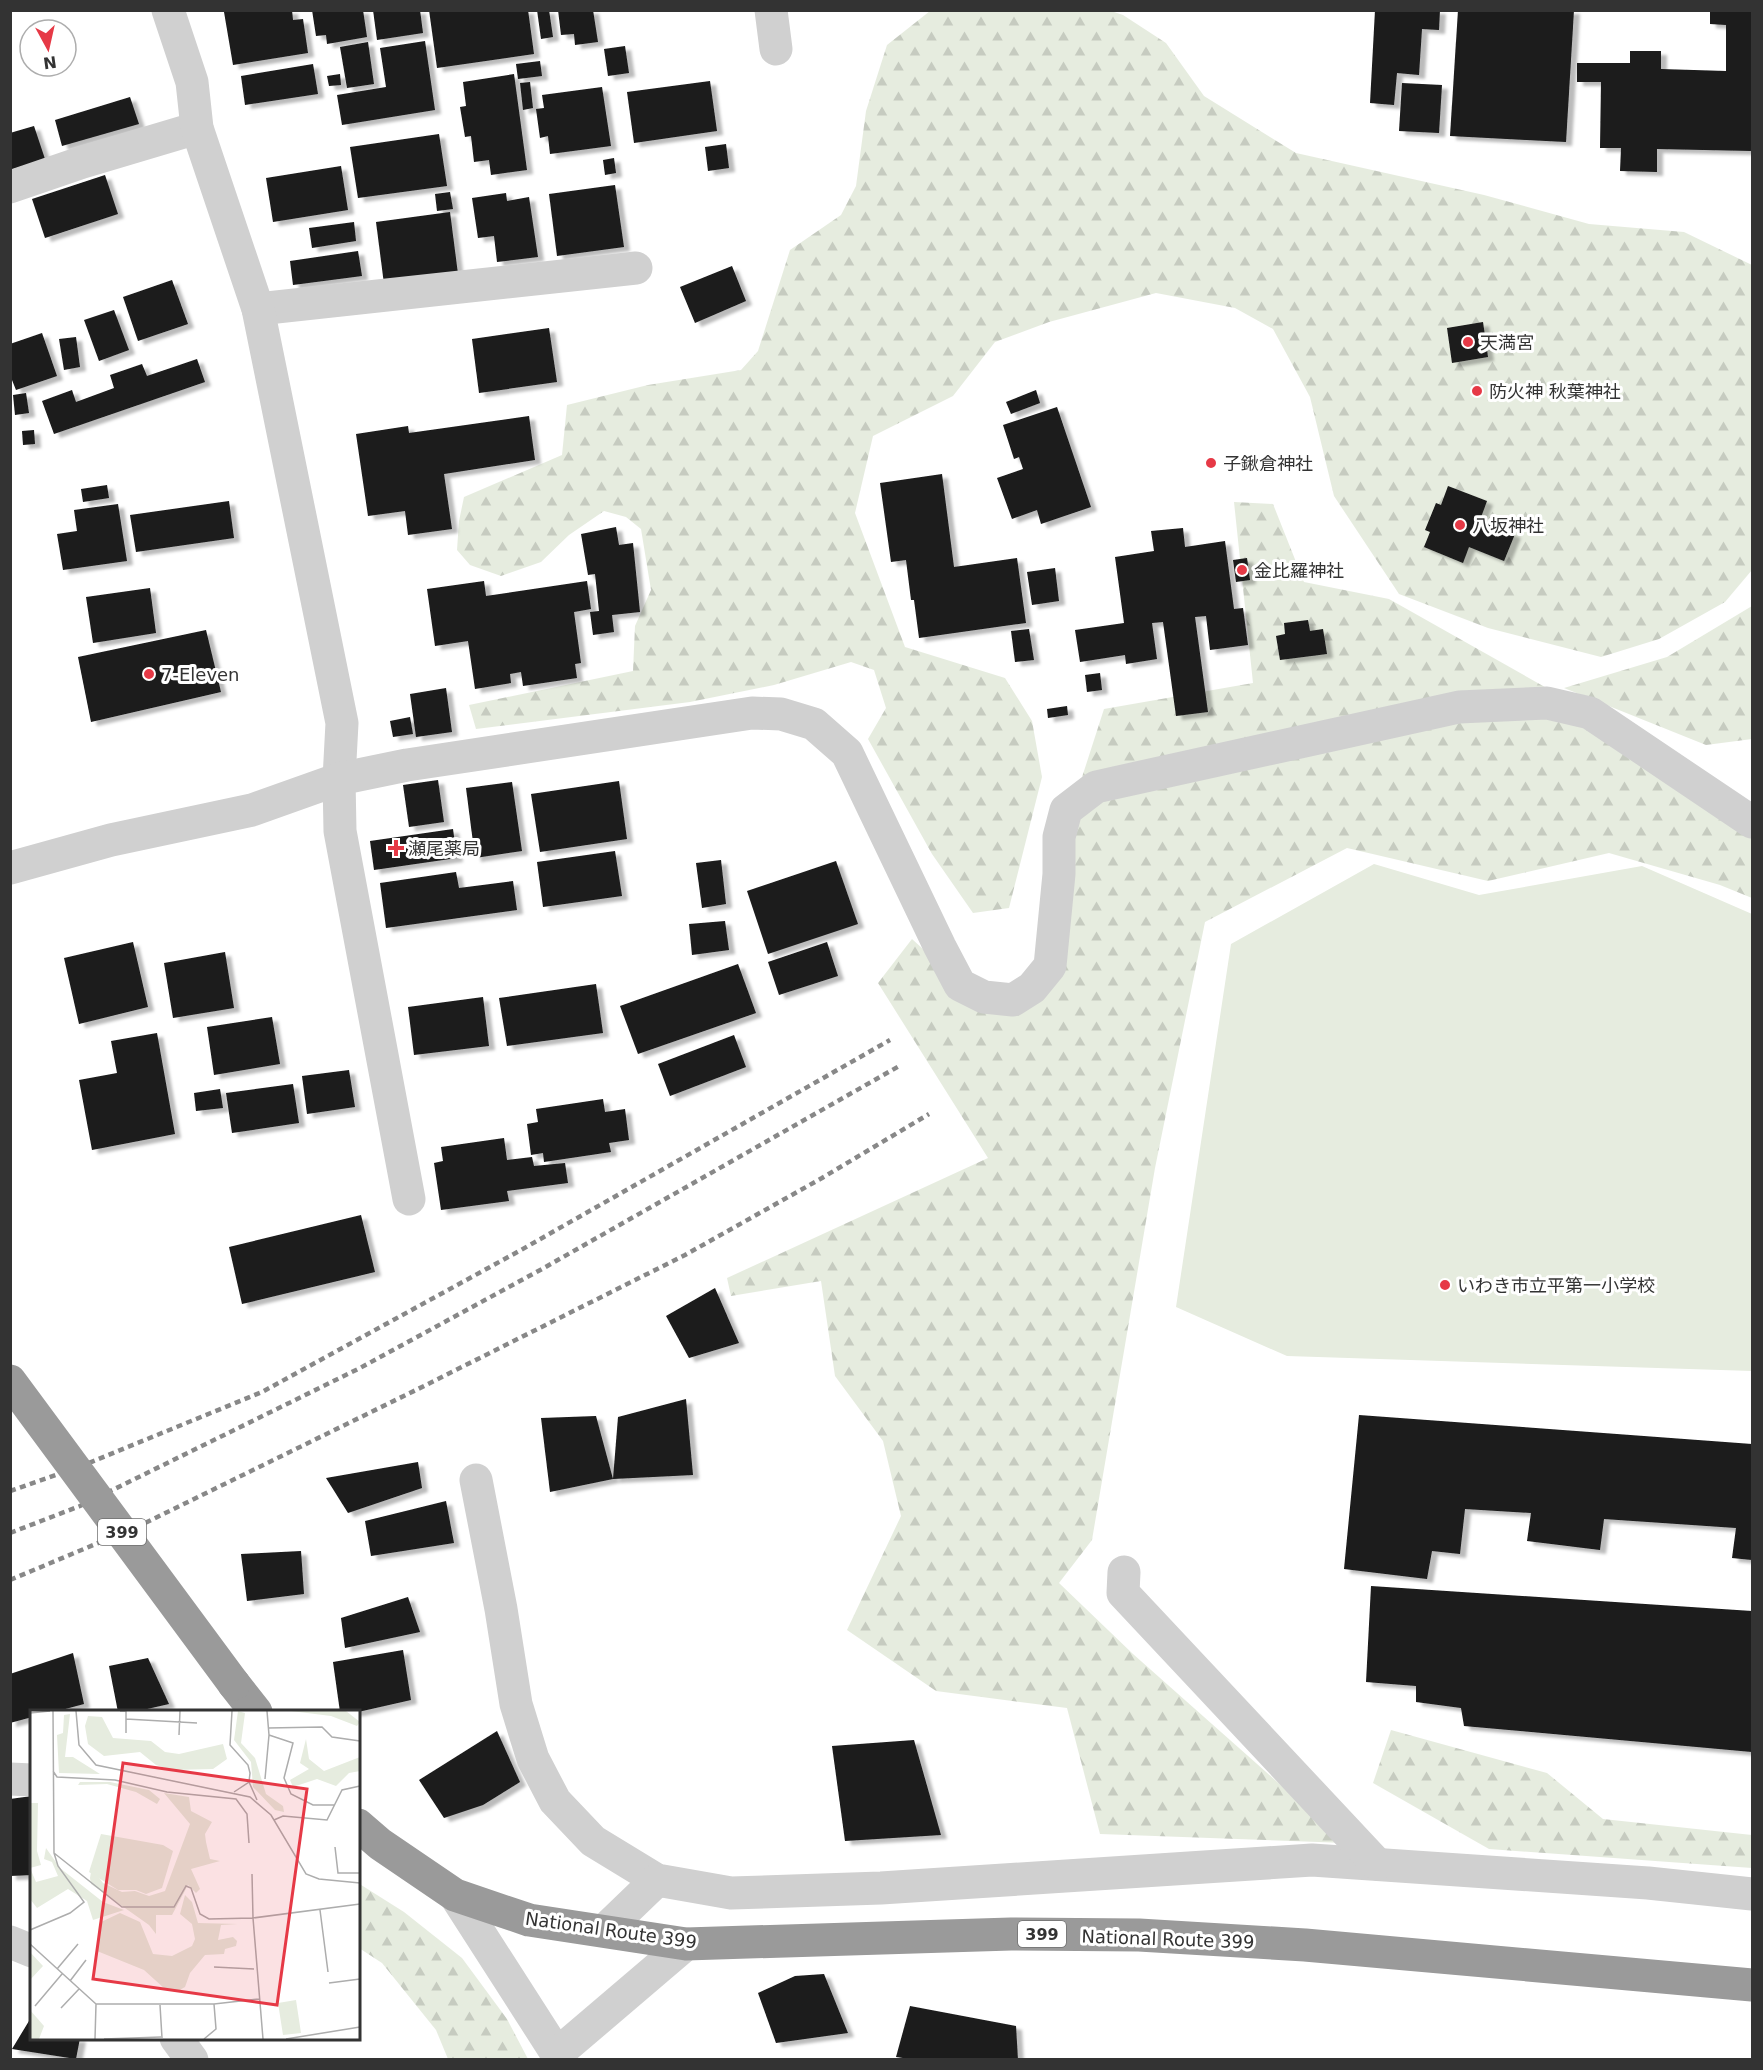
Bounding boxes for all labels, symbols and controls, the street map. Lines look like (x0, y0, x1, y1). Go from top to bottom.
north arrow (18, 18, 78, 78)
text: N (42, 52, 58, 73)
place label: 天満宮 (1480, 332, 1534, 353)
marker: 天満宮 (1461, 335, 1475, 349)
place label: 防火神 秋葉神社 (1489, 381, 1621, 402)
marker: 防火神 秋葉神社 (1470, 384, 1484, 398)
place label: 子鍬倉神社 (1223, 453, 1313, 474)
marker: 子鍬倉神社 (1204, 456, 1218, 470)
place label: 八坂神社 (1472, 515, 1544, 536)
marker: 八坂神社 (1453, 518, 1467, 532)
place label: 金比羅神社 (1254, 560, 1344, 581)
marker: 金比羅神社 (1235, 563, 1249, 577)
place label: 7-Eleven (161, 664, 240, 685)
marker: 7-Eleven (142, 667, 156, 681)
place label: 瀬尾薬局 (408, 838, 480, 859)
marker: 瀬尾薬局 (389, 841, 403, 855)
place label: いわき市立平第一小学校 (1457, 1275, 1655, 1296)
marker: いわき市立平第一小学校 (1438, 1278, 1452, 1292)
road number: 399 (98, 1519, 146, 1545)
inset map (30, 1710, 360, 2040)
street label: National Route 399 (524, 1908, 698, 1952)
road number: 399 (1018, 1921, 1066, 1947)
street label: National Route 399 (1081, 1925, 1255, 1953)

